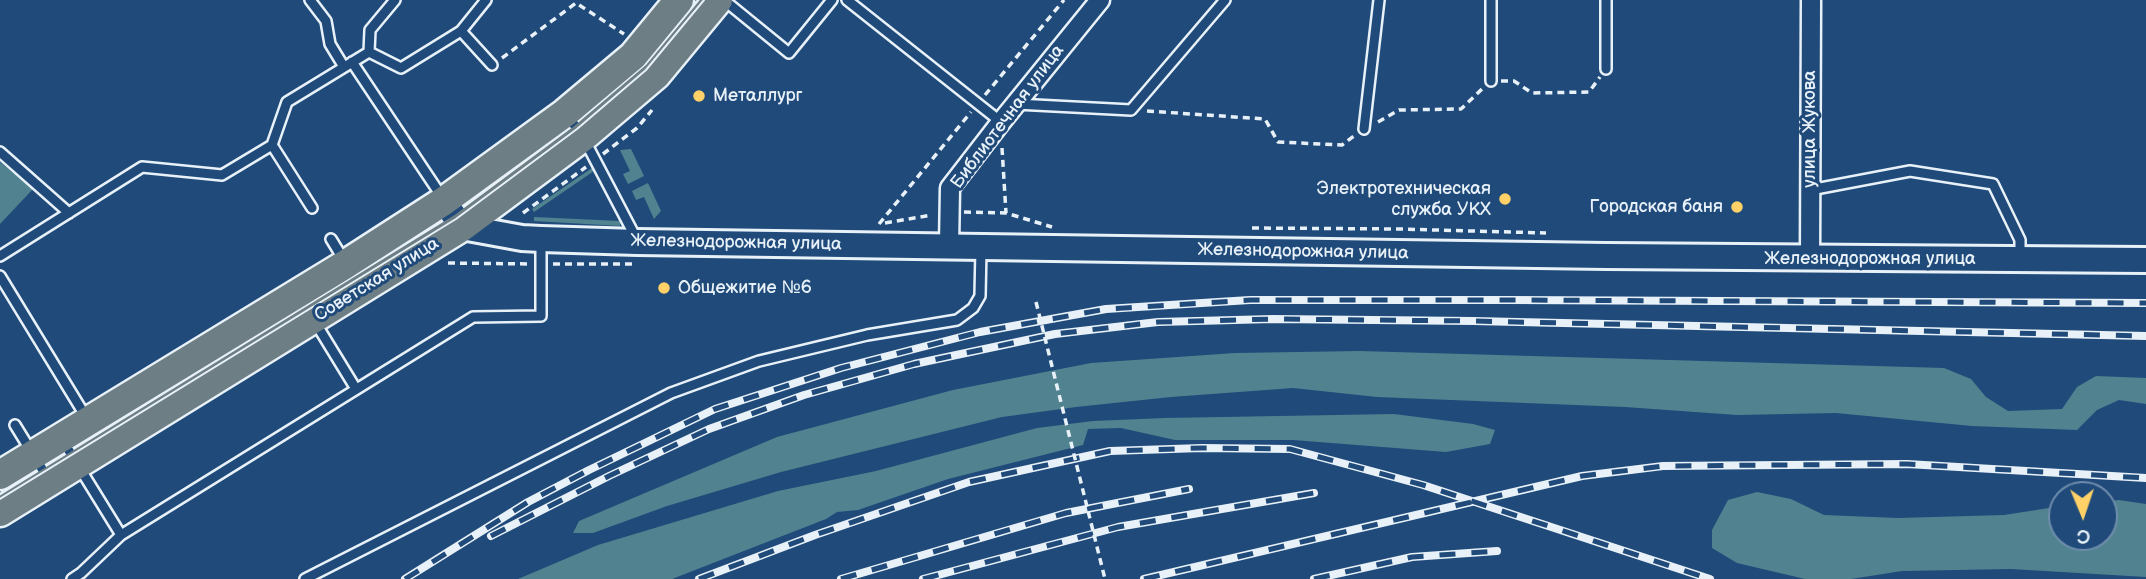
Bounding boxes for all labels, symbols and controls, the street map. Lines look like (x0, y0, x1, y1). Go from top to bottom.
street label: Библиотечная улица (947, 41, 1069, 193)
street label: улица Жукова (1799, 70, 1821, 188)
place label: Металлург (713, 85, 803, 107)
marker: Металлург (691, 88, 707, 104)
place label: Электротехническая служба УКХ (1317, 178, 1491, 220)
marker: Электротехническая служба УКХ (1497, 191, 1513, 207)
place label: Городская баня (1589, 196, 1723, 218)
marker: Городская баня (1729, 199, 1745, 215)
street label: Железнодорожная улица (630, 230, 842, 256)
street label: Советская улица (311, 233, 443, 327)
street label: Железнодорожная улица (1197, 239, 1409, 265)
street label: Железнодорожная улица (1764, 248, 1976, 270)
place label: Общежитие №6 (678, 277, 812, 299)
marker: Общежитие №6 (656, 280, 672, 296)
north arrow (2048, 481, 2118, 551)
text: С (2077, 524, 2091, 547)

